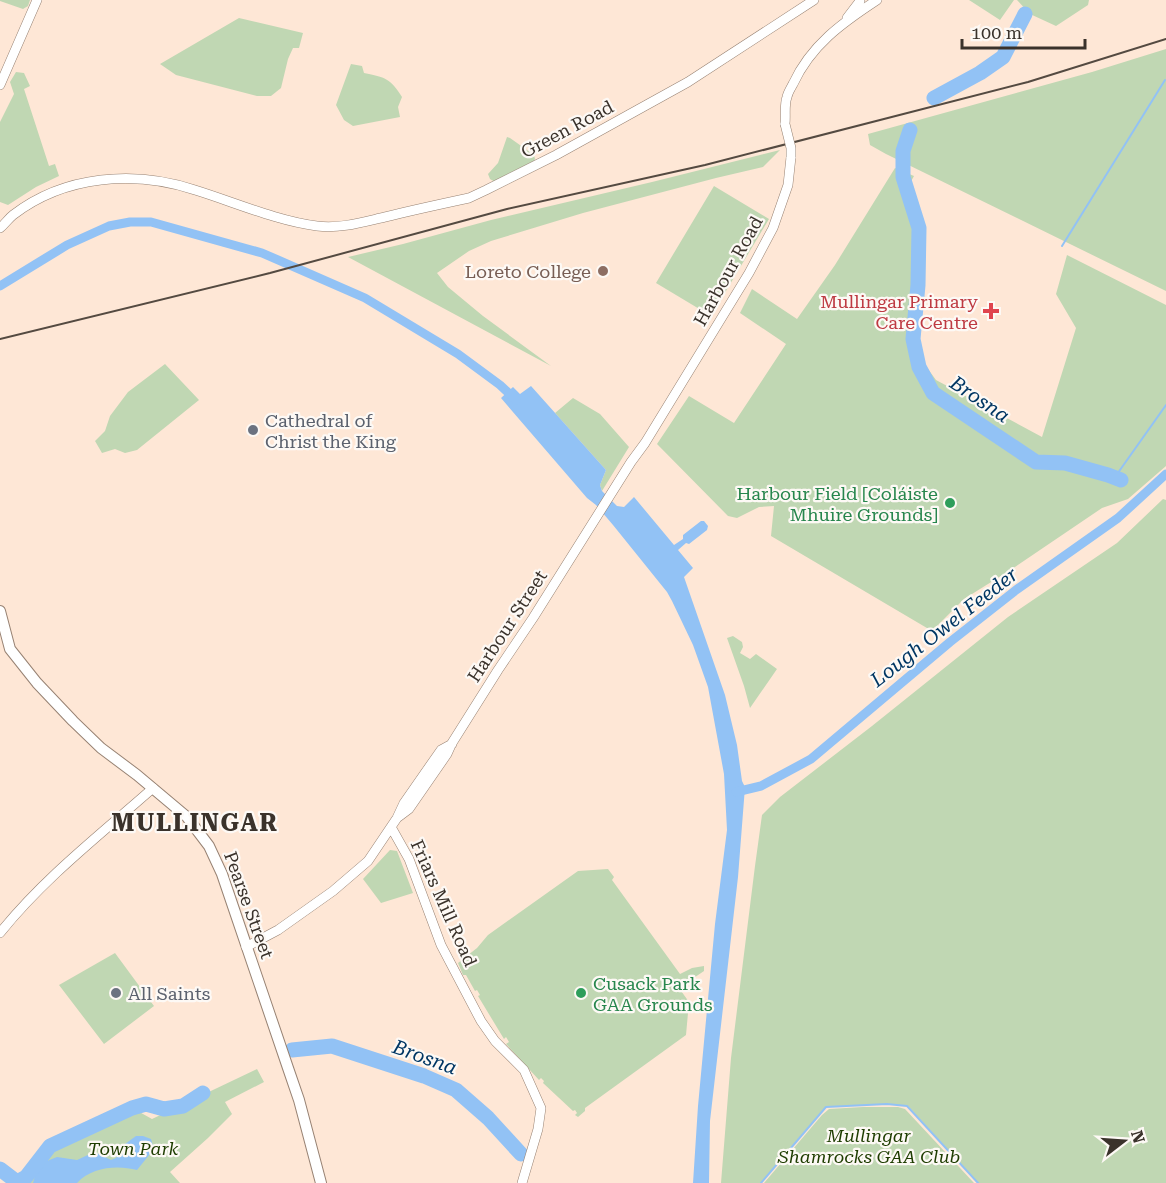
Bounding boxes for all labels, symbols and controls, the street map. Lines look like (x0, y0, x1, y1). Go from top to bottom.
scale bar (962, 12, 1085, 50)
text: 100 m (971, 22, 1022, 43)
street label: Green Road (517, 96, 617, 162)
street label: Harbour Road (689, 212, 767, 329)
place label: Loreto College (465, 261, 591, 282)
marker: Loreto College (596, 264, 610, 278)
place label: Mullingar Primary Care Centre (820, 291, 978, 333)
marker: Mullingar Primary Care Centre (982, 302, 1000, 320)
water label: Brosna (945, 370, 1014, 428)
place label: Cathedral of Christ the King (265, 410, 397, 452)
marker: Cathedral of Christ the King (246, 423, 260, 437)
place label: Harbour Field [Coláiste Mhuire Grounds] (736, 483, 938, 525)
marker: Harbour Field [Coláiste Mhuire Grounds] (943, 496, 957, 510)
water label: Lough Owel Feeder (865, 562, 1023, 693)
street label: Harbour Street (463, 566, 551, 686)
district label: MULLINGAR (111, 809, 279, 837)
street label: Friars Mill Road (407, 836, 482, 970)
street label: Pearse Street (220, 848, 278, 962)
place label: Cusack Park GAA Grounds (593, 973, 713, 1015)
place label: All Saints (128, 983, 210, 1004)
marker: All Saints (109, 986, 123, 1000)
marker: Cusack Park GAA Grounds (574, 986, 588, 1000)
water label: Brosna (389, 1034, 460, 1080)
north arrow (1094, 1111, 1154, 1171)
park label: Mullingar Shamrocks GAA Club (777, 1125, 960, 1167)
text: N (1127, 1128, 1149, 1145)
park label: Town Park (88, 1138, 178, 1159)

